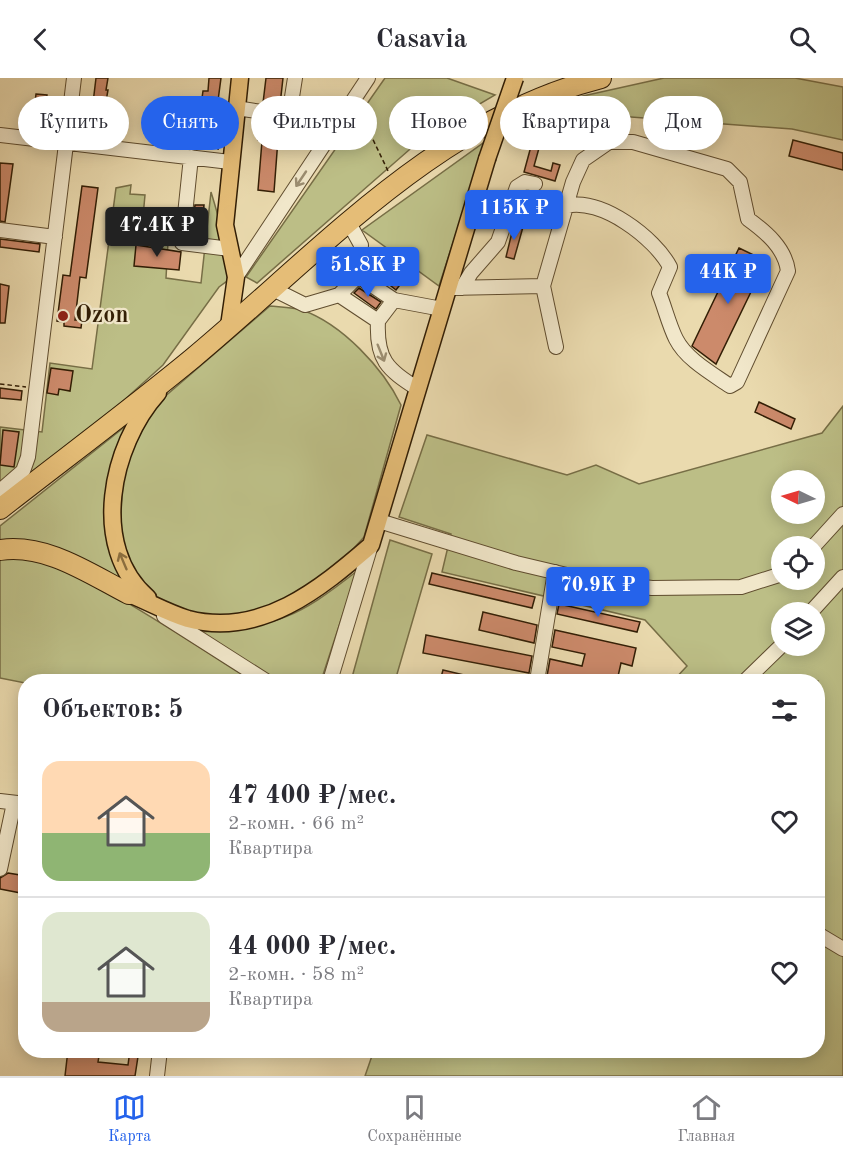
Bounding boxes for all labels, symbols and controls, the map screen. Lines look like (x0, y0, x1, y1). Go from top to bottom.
icon: back (24, 23, 57, 56)
icon: search (786, 23, 819, 56)
text: Casavia (376, 26, 467, 53)
chip: Купить (18, 96, 129, 150)
chip: Снять (141, 96, 239, 150)
chip: Фильтры (251, 96, 377, 150)
chip: Новое (389, 96, 488, 150)
chip: Квартира (500, 96, 631, 150)
chip: Дом (643, 96, 723, 150)
one-way arrow (295, 170, 307, 187)
pin: 115K ₽ (465, 190, 563, 241)
text: 115K ₽ (479, 199, 549, 219)
pin: 47.4K ₽ (102, 207, 212, 258)
text: 47.4K ₽ (119, 216, 195, 236)
pin: 51.8K ₽ (313, 247, 423, 298)
pin: 44K ₽ (686, 254, 770, 305)
text: 51.8K ₽ (330, 256, 406, 276)
text: 44K ₽ (699, 263, 757, 283)
place label: Ozon (75, 304, 129, 328)
marker: Ozon (56, 309, 70, 323)
one-way arrow (376, 343, 387, 361)
north arrow (771, 470, 825, 524)
map controls (771, 470, 825, 656)
button: locate (771, 536, 825, 590)
one-way arrow (117, 552, 128, 571)
pin: 70.9K ₽ (543, 567, 653, 618)
text: 70.9K ₽ (560, 576, 636, 596)
button: layers (771, 602, 825, 656)
icon: filters (768, 694, 801, 727)
text: Объектов: 5 (42, 697, 183, 723)
text: 47 400 ₽/мес. (228, 783, 396, 809)
icon: home (90, 785, 162, 857)
icon: heart (768, 805, 801, 838)
text: 2-комн. · 66 m² (228, 814, 364, 834)
text: Квартира (228, 839, 313, 859)
text: 44 000 ₽/мес. (228, 934, 396, 960)
icon: home (90, 936, 162, 1008)
icon: heart (768, 956, 801, 989)
text: 2-комн. · 58 m² (228, 965, 364, 985)
text: Квартира (228, 990, 313, 1010)
tab: Карта (108, 1091, 151, 1147)
tab: Сохранённые (367, 1091, 462, 1147)
tab: Главная (678, 1091, 735, 1147)

